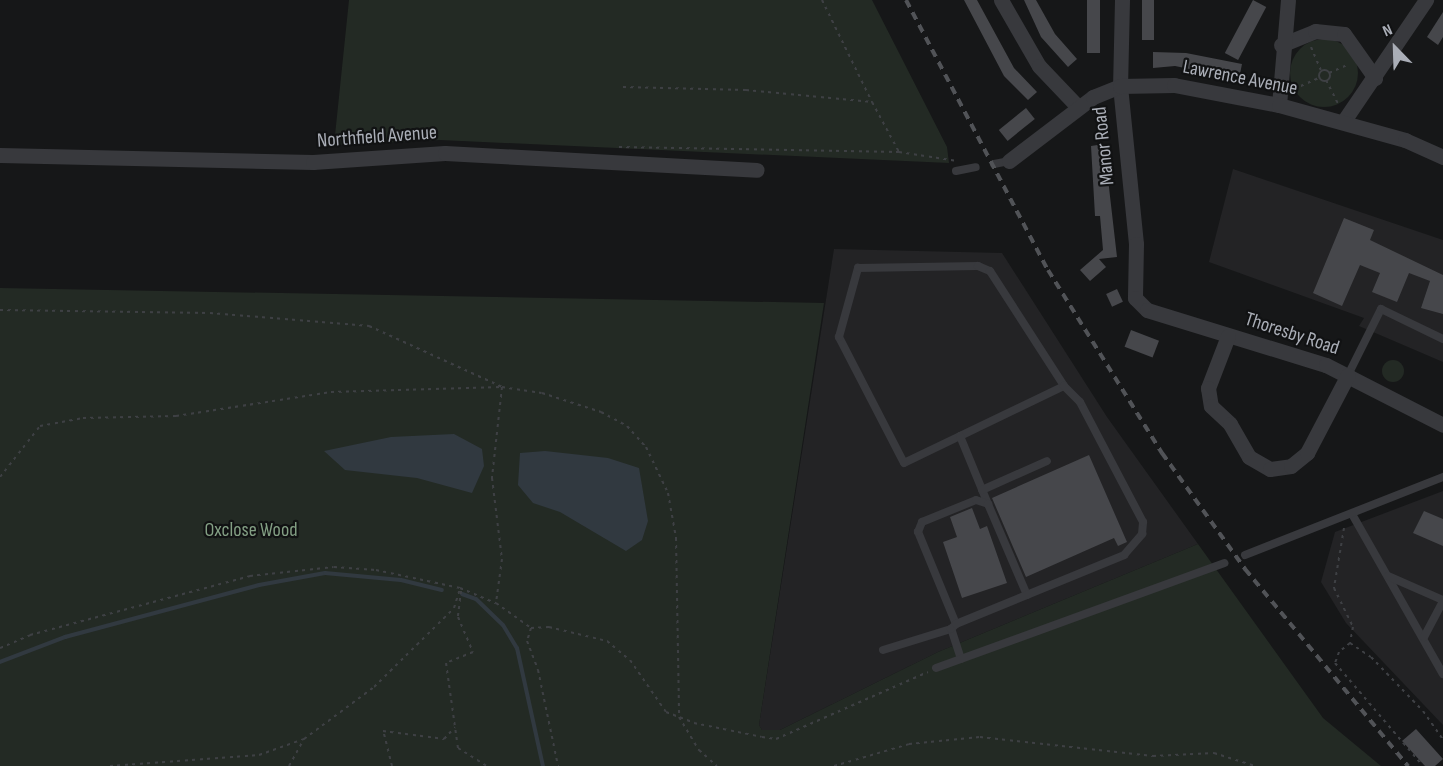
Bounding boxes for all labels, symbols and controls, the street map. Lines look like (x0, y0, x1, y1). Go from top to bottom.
north arrow (1365, 18, 1425, 78)
text: N (1380, 21, 1395, 41)
street label: Lawrence Avenue (1181, 55, 1299, 101)
street label: Manor Road (1088, 106, 1120, 186)
street label: Northfield Avenue (316, 121, 438, 153)
street label: Thoresby Road (1242, 307, 1342, 361)
park label: Oxclose Wood (204, 518, 298, 542)

